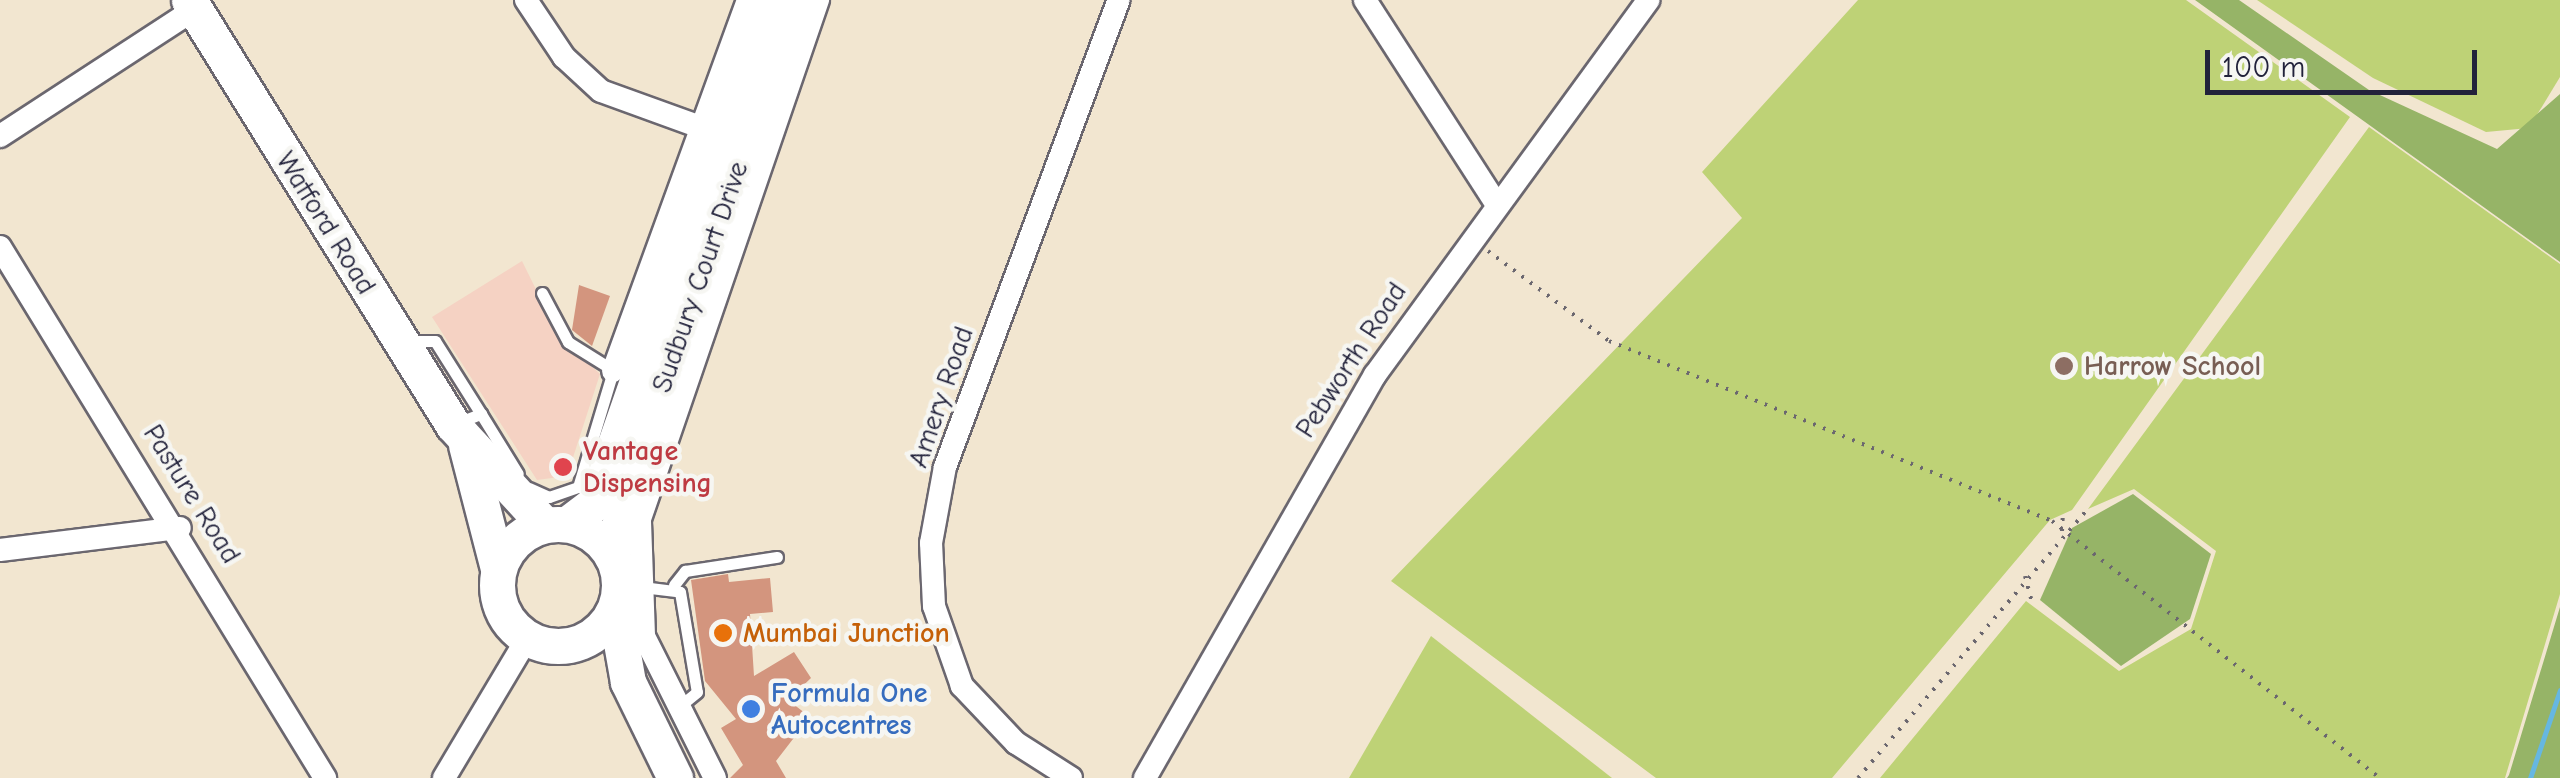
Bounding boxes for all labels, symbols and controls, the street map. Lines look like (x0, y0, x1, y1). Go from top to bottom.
scale bar (2210, 30, 2482, 92)
text: 100 m (2222, 50, 2305, 85)
street label: Watford Road (269, 145, 383, 301)
street label: Sudbury Court Drive (645, 157, 755, 397)
street label: Pebworth Road (1288, 276, 1414, 444)
street label: Amery Road (901, 322, 981, 472)
place label: Harrow School (2084, 349, 2261, 383)
marker: Harrow School (2053, 355, 2075, 377)
street label: Pasture Road (136, 418, 248, 570)
place label: Vantage Dispensing (583, 434, 712, 500)
marker: Vantage Dispensing (552, 456, 574, 478)
place label: Mumbai Junction (743, 616, 950, 650)
marker: Mumbai Junction (712, 622, 734, 644)
place label: Formula One Autocentres (771, 676, 927, 742)
marker: Formula One Autocentres (740, 698, 762, 720)

